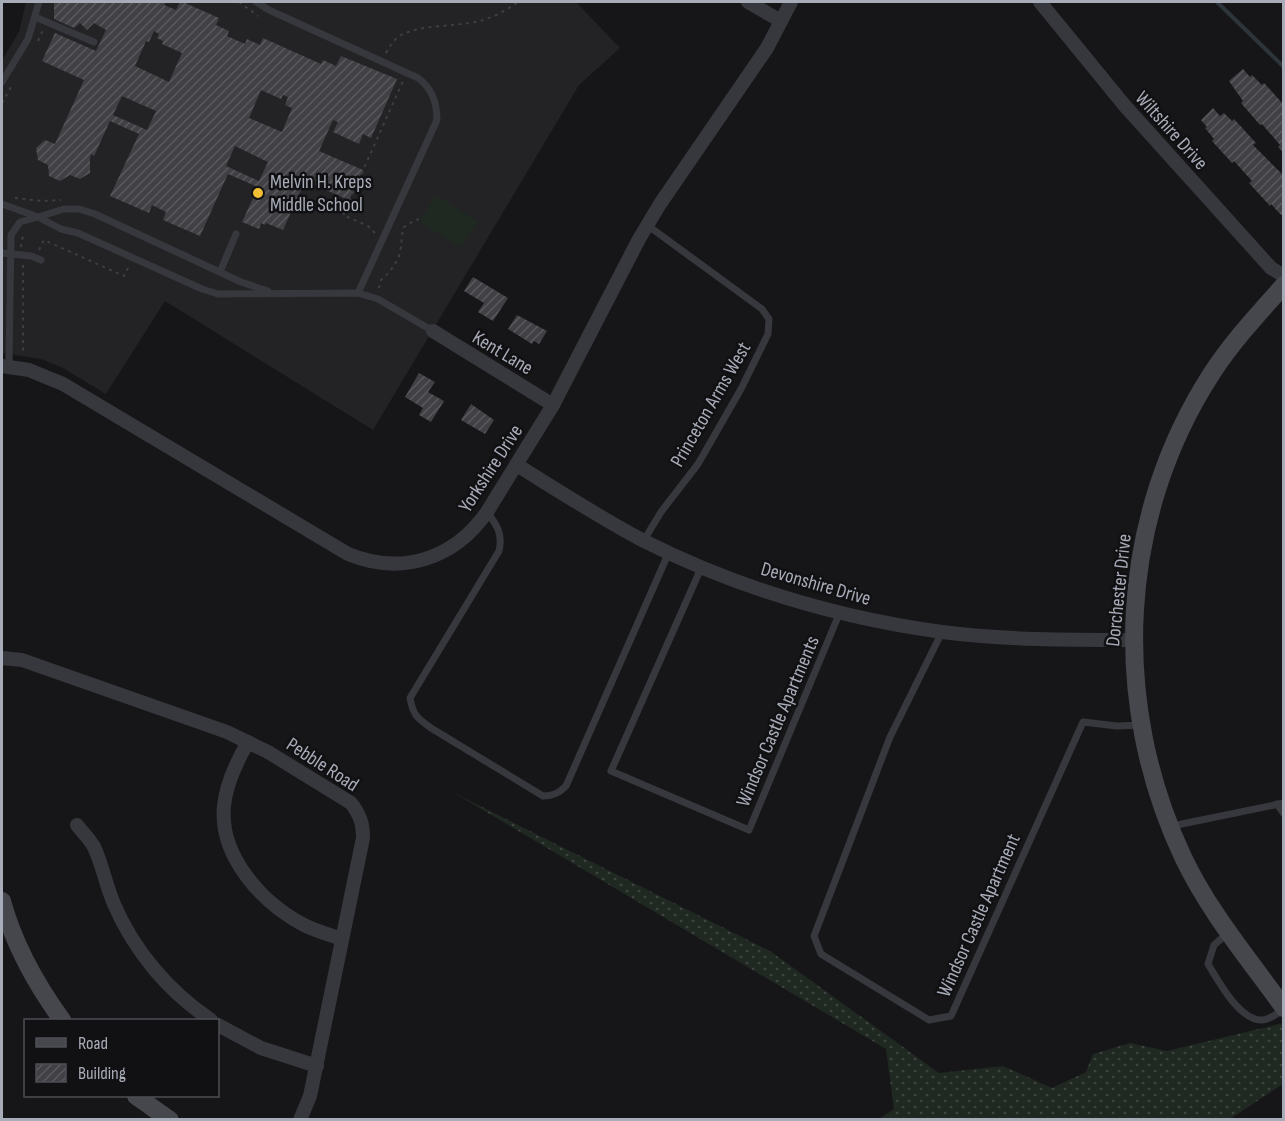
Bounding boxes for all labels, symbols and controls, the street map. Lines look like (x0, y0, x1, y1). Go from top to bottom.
street label: Wiltshire Drive (1130, 86, 1213, 175)
place label: Melvin H. Kreps Middle School (270, 170, 372, 217)
marker: Melvin H. Kreps Middle School (251, 186, 265, 200)
street label: Kent Lane (468, 325, 537, 380)
street label: Princeton Arms West (665, 338, 756, 471)
street label: Yorkshire Drive (454, 420, 528, 517)
street label: Dorchester Drive (1101, 533, 1137, 648)
street label: Devonshire Drive (758, 557, 873, 611)
street label: Windsor Castle Apartments (731, 632, 825, 810)
street label: Pebble Road (282, 733, 363, 797)
street label: Windsor Castle Apartment (932, 830, 1026, 1001)
legend (24, 1019, 219, 1097)
text: Road (78, 1033, 108, 1054)
text: Building (78, 1063, 126, 1084)

